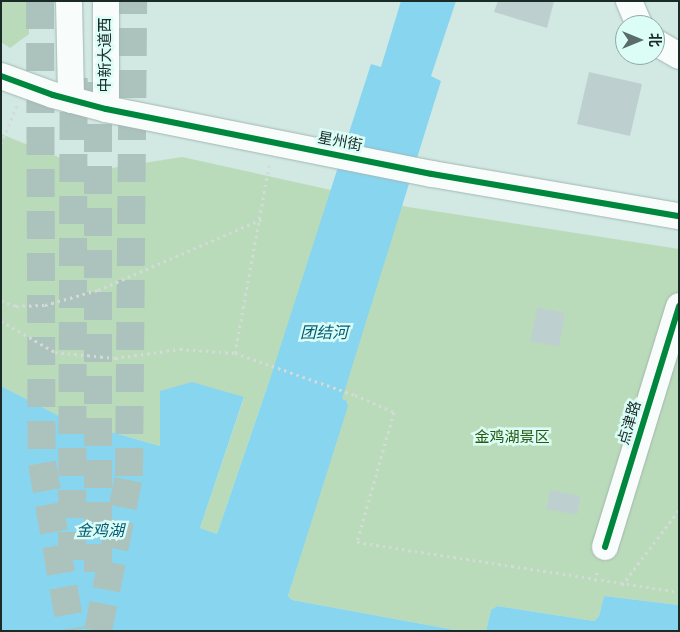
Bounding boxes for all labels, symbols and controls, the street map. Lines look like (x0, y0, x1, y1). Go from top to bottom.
north arrow (615, 15, 665, 65)
street label: 中新大道西 (97, 18, 115, 92)
text: 北 (646, 33, 663, 47)
street label: 星州街 (316, 129, 364, 155)
water label: 团结河 (300, 323, 348, 343)
street label: 点津路 (615, 399, 645, 447)
park label: 金鸡湖景区 (475, 429, 549, 447)
water label: 金鸡湖 (76, 521, 124, 541)

